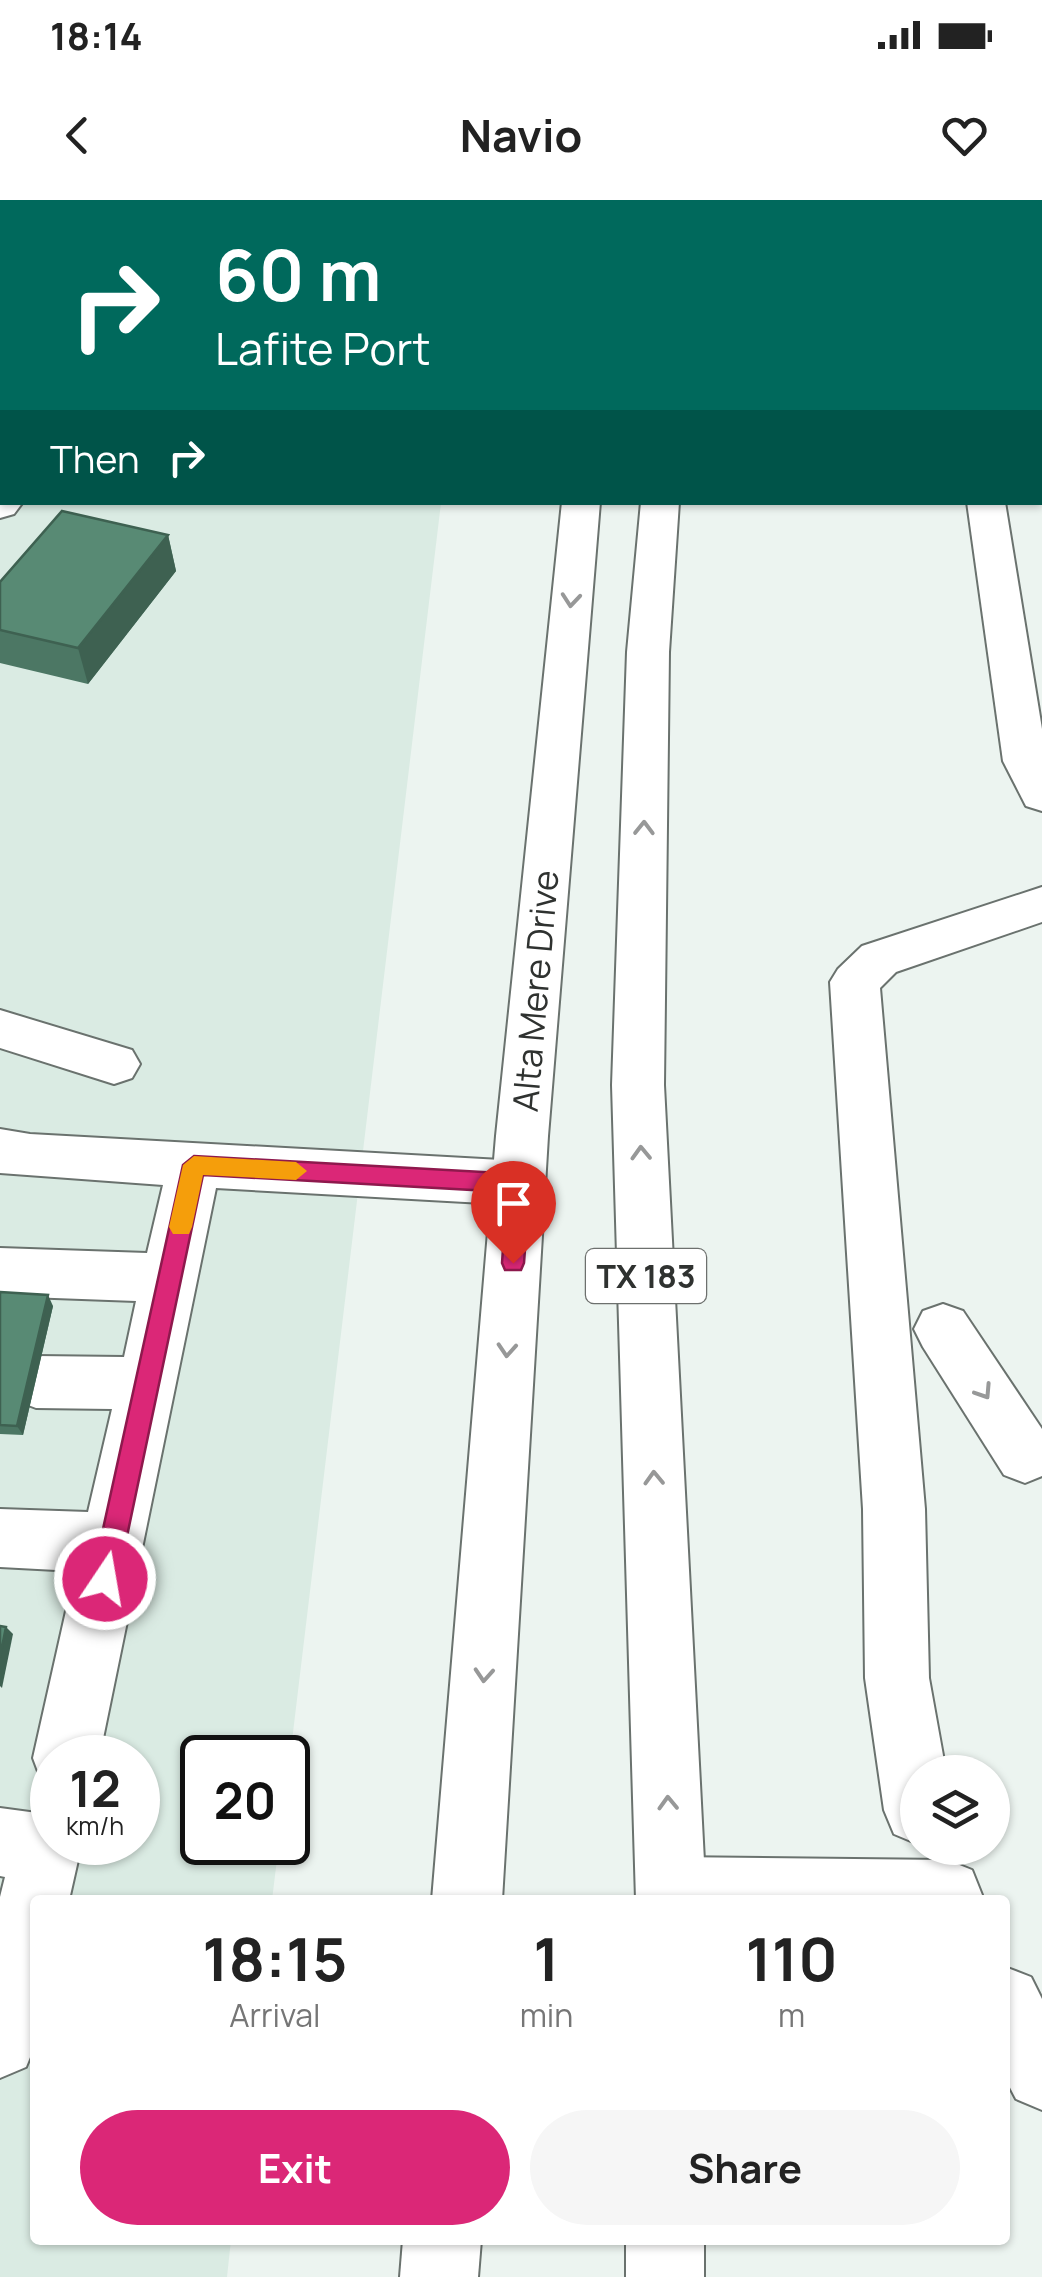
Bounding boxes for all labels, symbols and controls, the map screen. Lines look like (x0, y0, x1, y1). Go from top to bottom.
text: 18:14 (50, 9, 143, 61)
text: Navio (460, 104, 582, 166)
icon: back (50, 108, 105, 163)
icon: heart (937, 108, 992, 163)
text: 60 m (215, 226, 382, 322)
icon: right (50, 240, 180, 370)
text: Lafite Port (215, 317, 430, 379)
icon: right (159, 430, 214, 485)
text: Then (50, 432, 139, 484)
one-way arrow (561, 592, 582, 608)
one-way arrow (633, 820, 654, 836)
street label: Alta Mere Drive (501, 868, 569, 1114)
one-way arrow (630, 1145, 651, 1161)
pin (471, 1161, 556, 1264)
icon: arrive (486, 1176, 541, 1231)
road number: TX 183 (586, 1249, 706, 1303)
one-way arrow (496, 1343, 518, 1359)
one-way arrow (972, 1382, 991, 1400)
one-way arrow (644, 1469, 665, 1485)
position arrow (53, 1527, 157, 1631)
one-way arrow (473, 1667, 495, 1683)
speed limit sign: 20 (180, 1735, 310, 1865)
text: 12 (69, 1754, 121, 1822)
map controls (900, 1755, 1010, 1865)
button: layers (900, 1755, 1010, 1865)
one-way arrow (657, 1794, 678, 1810)
text: km/h (66, 1808, 124, 1843)
text: 18:15 (202, 1917, 347, 1999)
text: 1 (533, 1917, 560, 1999)
text: 110 (746, 1917, 838, 1999)
text: Arrival (229, 1993, 321, 2037)
text: min (520, 1993, 573, 2037)
text: m (778, 1993, 805, 2037)
button: Exit (80, 2110, 510, 2225)
button: Share (530, 2110, 960, 2225)

